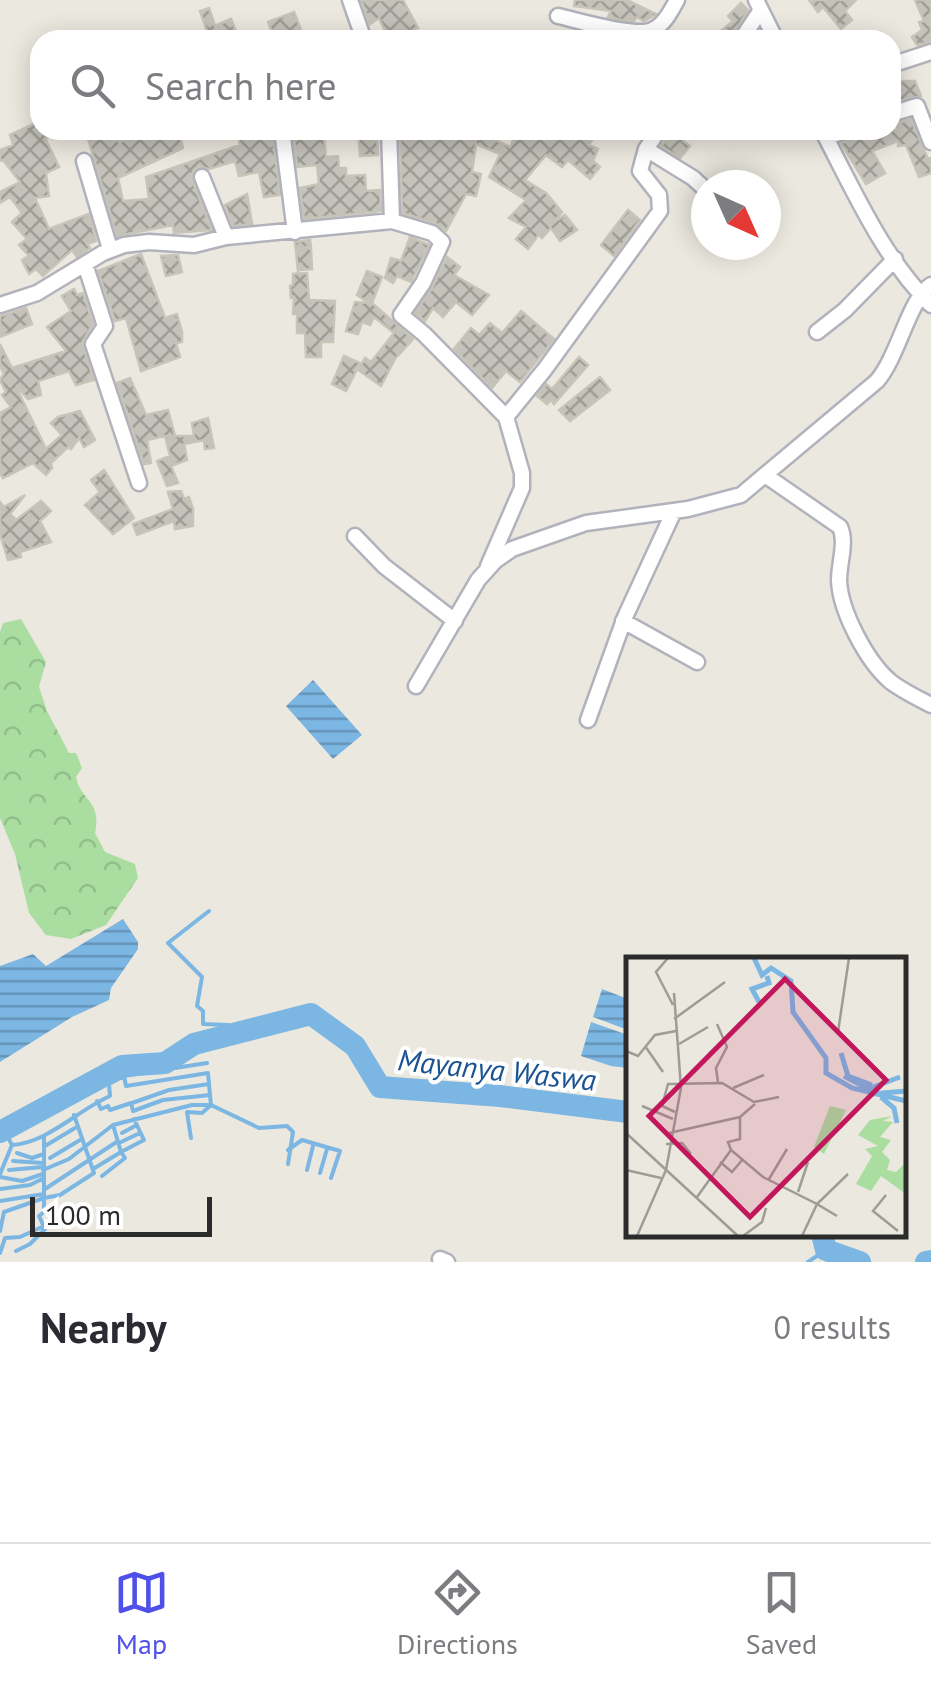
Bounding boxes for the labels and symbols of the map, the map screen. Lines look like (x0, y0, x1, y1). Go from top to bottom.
north arrow (691, 170, 781, 260)
inset map (626, 957, 906, 1237)
water label: Mayanya Waswa (396, 1039, 599, 1099)
scale bar (30, 1192, 212, 1236)

